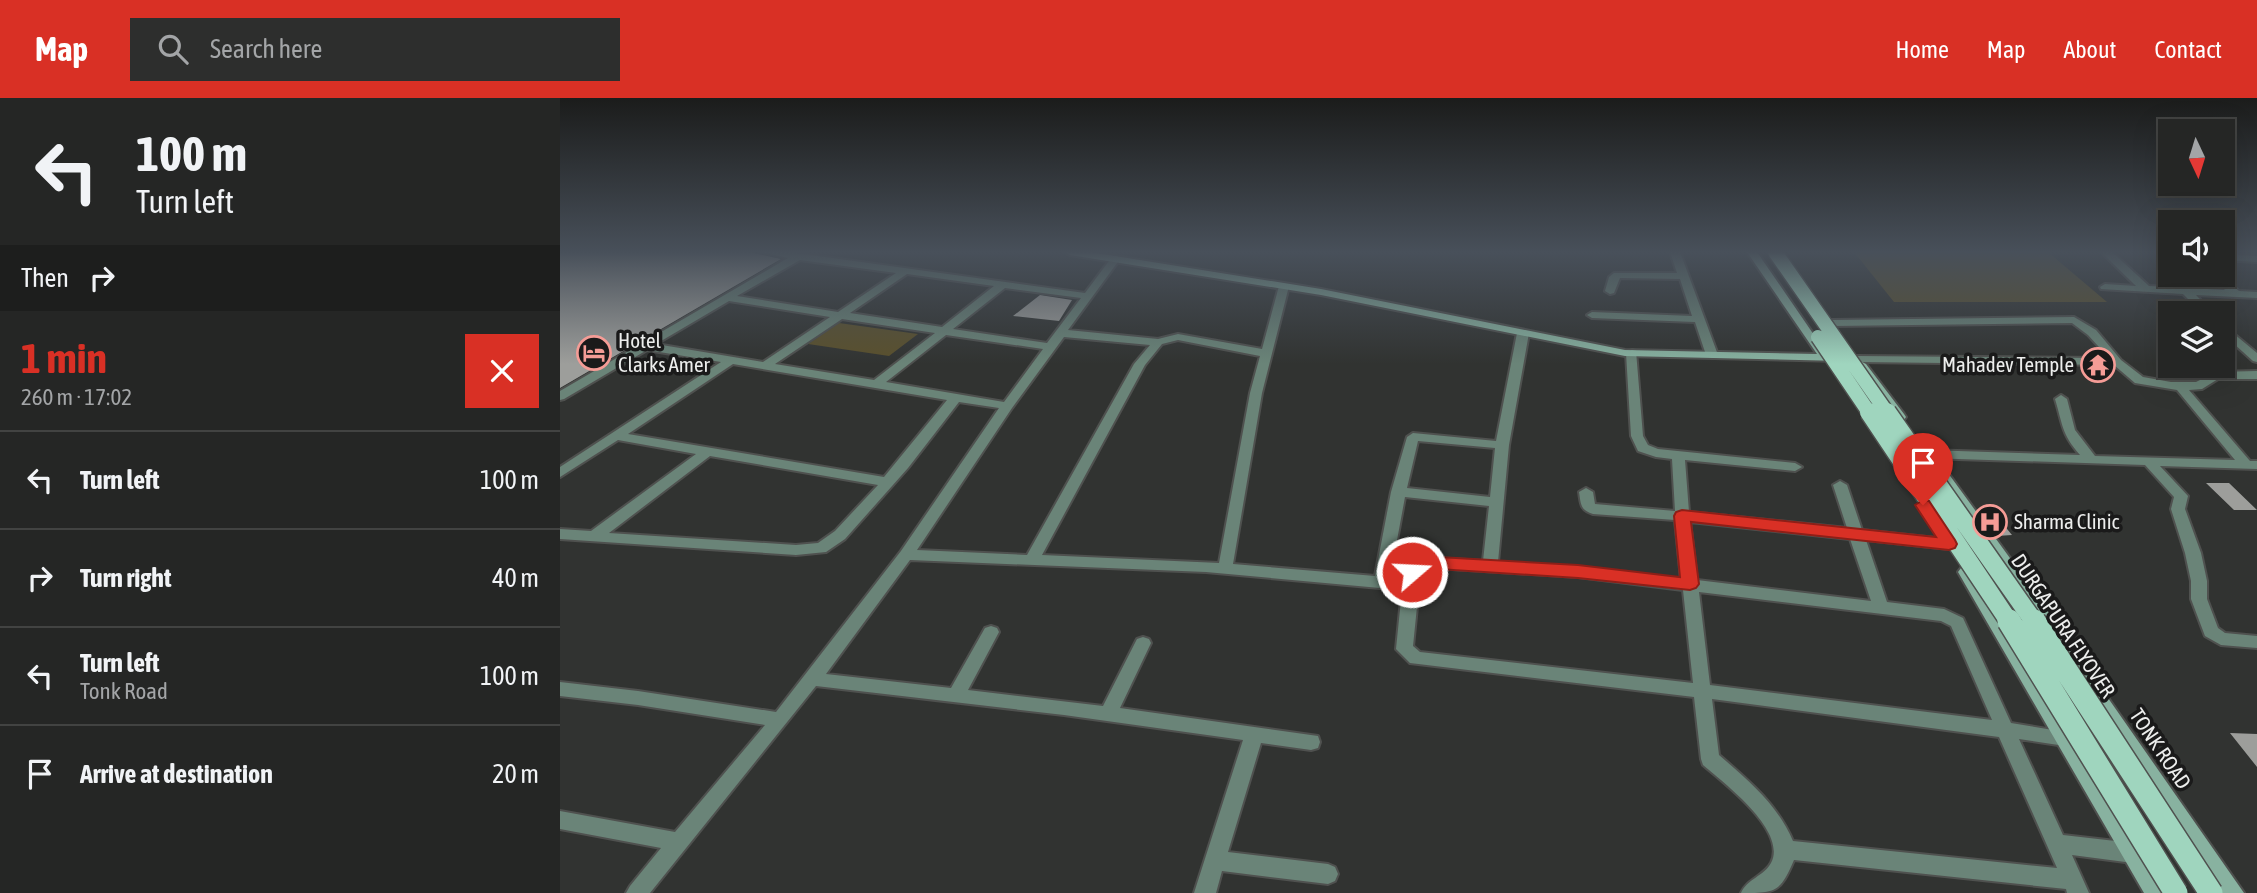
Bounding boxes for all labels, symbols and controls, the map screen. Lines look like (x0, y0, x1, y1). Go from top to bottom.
search box (130, 18, 620, 81)
text: Map (35, 30, 88, 68)
icon: search (154, 30, 192, 68)
text: Search here (210, 34, 322, 64)
text: Home (1895, 36, 1949, 63)
text: Map (1987, 36, 2025, 63)
text: About (2063, 36, 2116, 63)
text: Contact (2154, 36, 2222, 63)
north arrow (2158, 119, 2235, 196)
map controls (2158, 119, 2235, 378)
text: 100 m (136, 125, 247, 181)
icon: left (21, 126, 112, 217)
text: Turn left (136, 183, 234, 220)
button: sound (2158, 210, 2235, 287)
icon: right (83, 259, 121, 297)
text: Then (21, 263, 69, 293)
button: layers (2158, 301, 2235, 378)
place label: Hotel Clarks Amer (618, 328, 710, 376)
text: 1 min (21, 334, 107, 382)
button: close (465, 334, 539, 408)
hotel icon: Hotel Clarks Amer (575, 334, 613, 372)
temple icon: Mahadev Temple (2079, 346, 2117, 384)
place label: Mahadev Temple (1942, 352, 2074, 376)
text: 260 m · 17:02 (21, 384, 132, 410)
pin (1893, 433, 1953, 505)
icon: arrive (1904, 444, 1942, 482)
icon: left (21, 461, 59, 499)
text: Turn left (80, 465, 160, 495)
text: 100 m (480, 465, 539, 495)
hospital icon: Sharma Clinic (1971, 503, 2009, 541)
place label: Sharma Clinic (2014, 509, 2120, 533)
position arrow (1375, 535, 1449, 609)
street label: DURGAPURA FLYOVER (2007, 549, 2121, 702)
icon: right (21, 559, 59, 597)
text: Turn right (80, 563, 171, 593)
text: 40 m (492, 563, 539, 593)
text: Turn left (80, 648, 160, 678)
icon: left (21, 657, 59, 695)
text: 100 m (480, 661, 539, 691)
text: Tonk Road (80, 678, 168, 704)
street label: TONK ROAD (2125, 704, 2196, 793)
icon: arrive (21, 755, 59, 793)
text: Arrive at destination (80, 759, 273, 789)
text: 20 m (492, 759, 539, 789)

